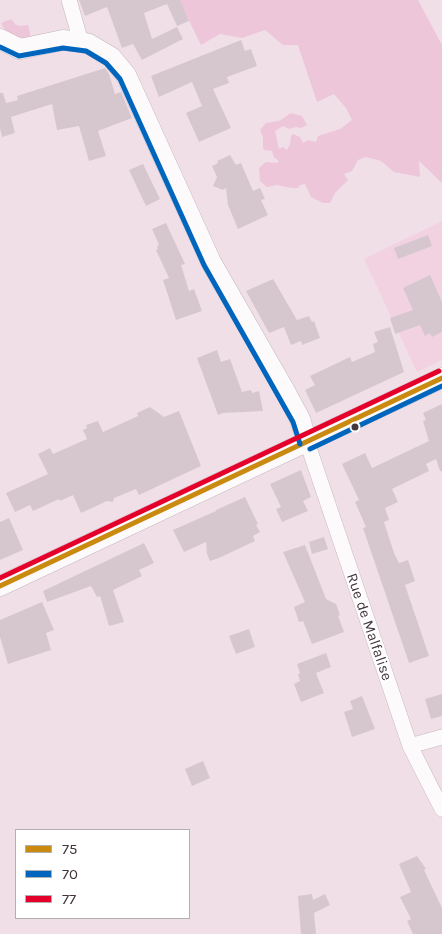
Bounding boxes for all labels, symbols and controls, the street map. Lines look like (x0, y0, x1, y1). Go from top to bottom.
unlabelled marker (350, 422, 360, 432)
street label: Rue de Malfalise (342, 571, 396, 683)
legend (15, 829, 190, 919)
text: 75 (62, 840, 78, 858)
text: 70 (62, 865, 78, 883)
text: 77 (62, 890, 76, 908)

